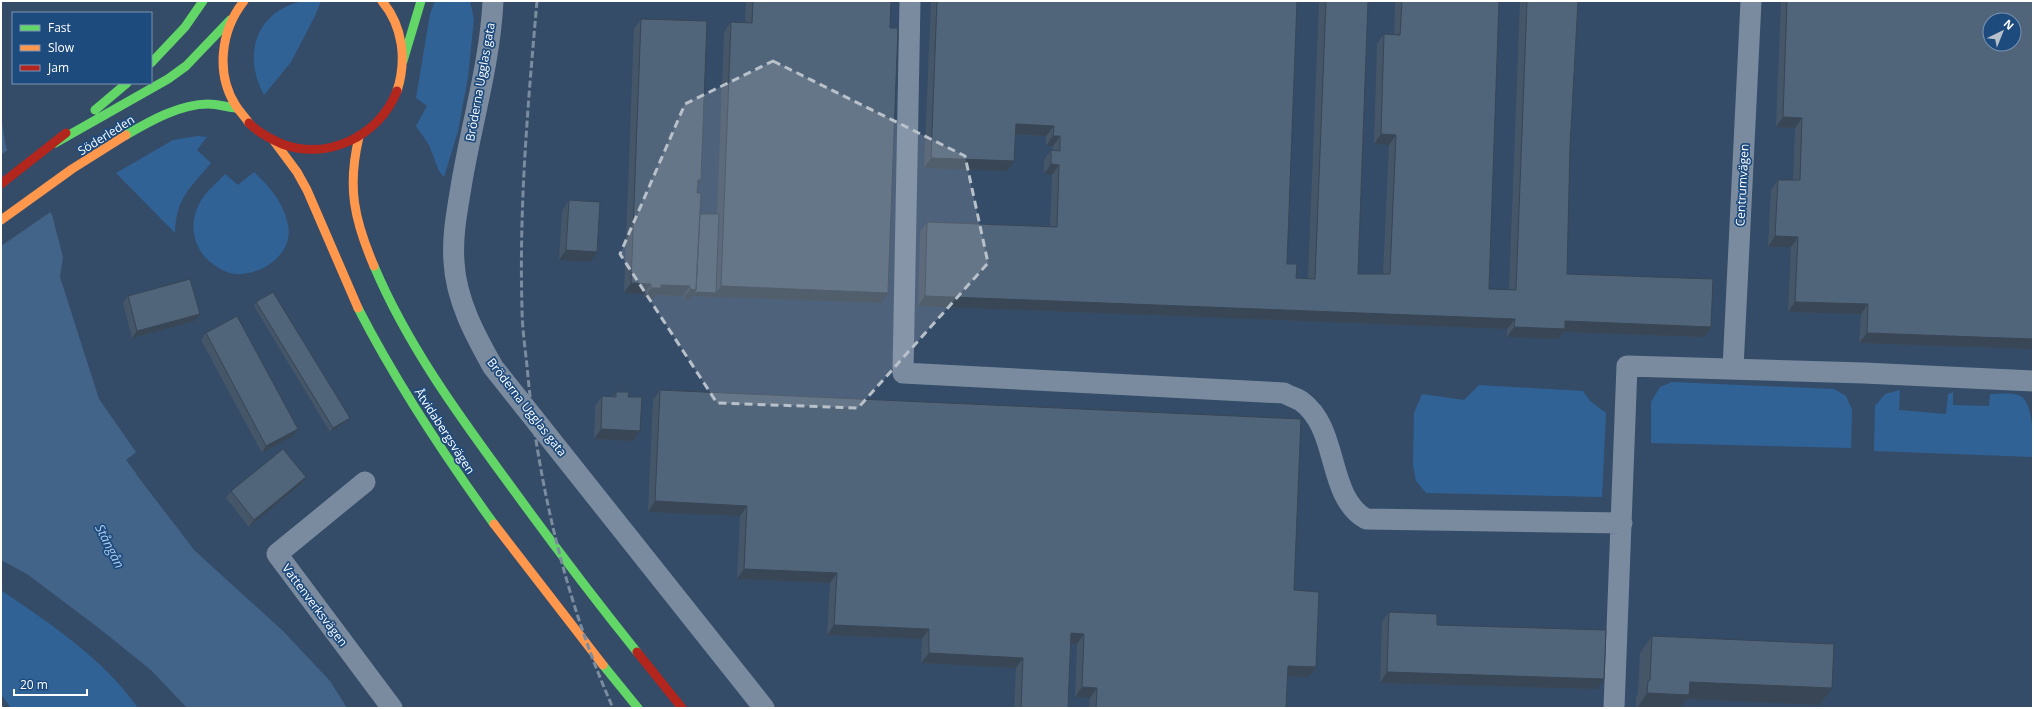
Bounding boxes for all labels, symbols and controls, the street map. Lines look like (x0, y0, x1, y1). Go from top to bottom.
legend (12, 12, 152, 84)
north arrow (1982, 12, 2022, 52)
text: N (2001, 16, 2018, 33)
text: Fast (48, 19, 71, 36)
street label: Bröderna Ugglas gata (461, 21, 499, 143)
text: Slow (48, 39, 75, 56)
text: Jam (47, 59, 69, 76)
street label: Söderleden (74, 111, 138, 159)
street label: Centrumvägen (1731, 143, 1753, 227)
street label: Bröderna Ugglas gata (483, 354, 571, 460)
street label: Åtvidabergsvägen (411, 385, 479, 477)
water label: Stångån (91, 521, 129, 571)
street label: Vattenverksvägen (278, 560, 352, 650)
scale bar (14, 671, 87, 697)
text: 20 m (20, 676, 48, 693)

